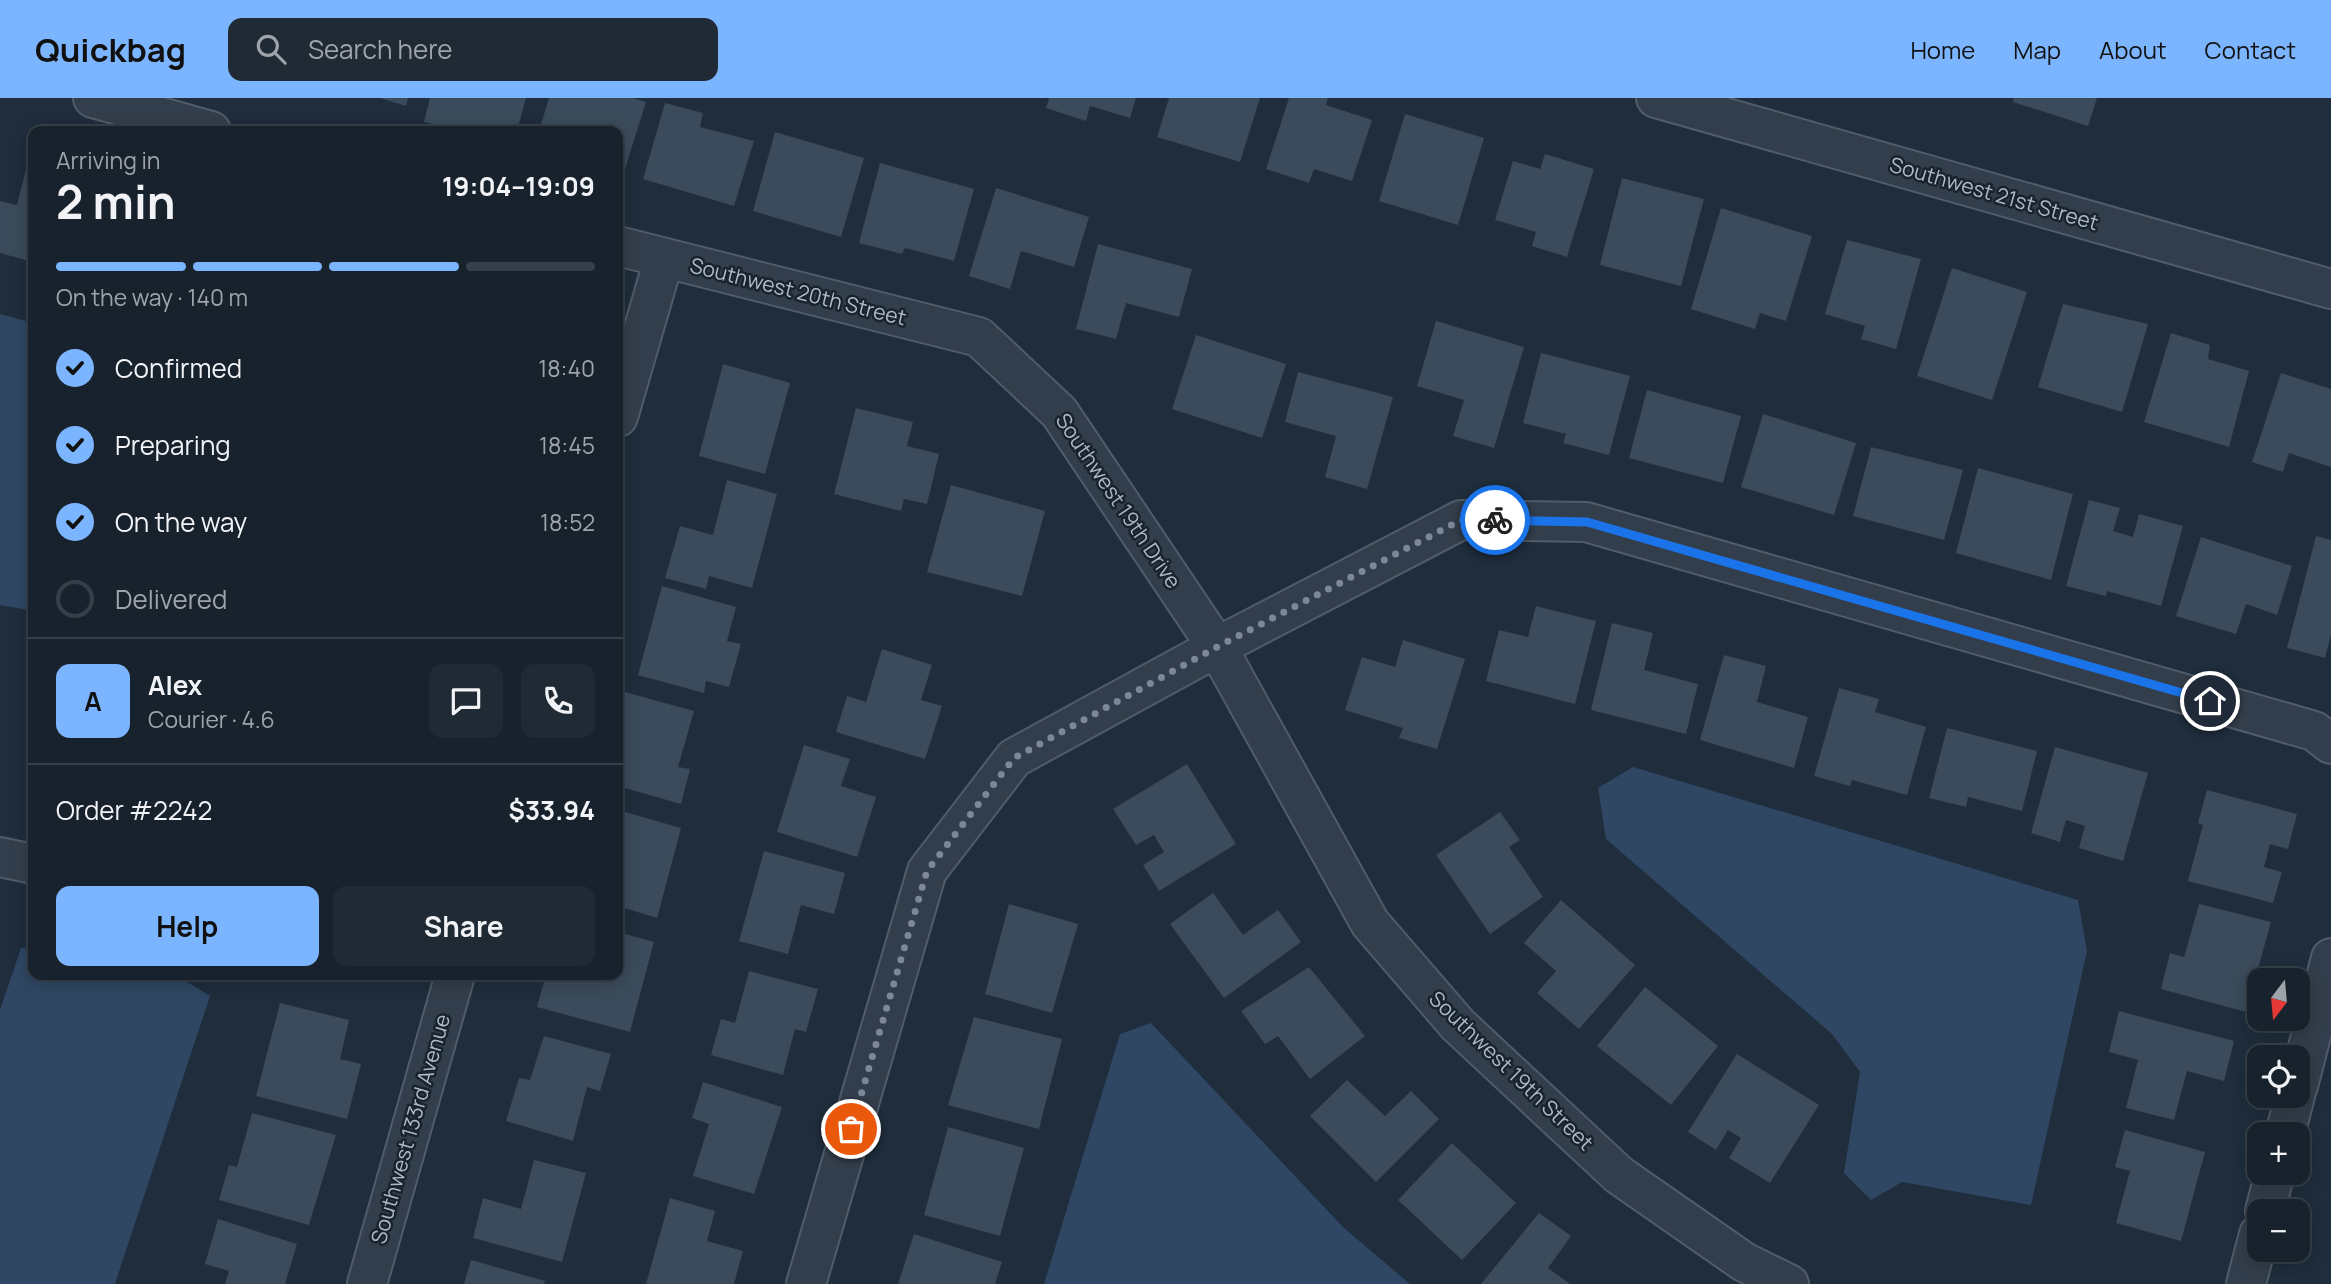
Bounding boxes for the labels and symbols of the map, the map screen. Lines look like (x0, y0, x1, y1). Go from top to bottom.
street label: Southwest 21st Street (1887, 150, 2102, 236)
street label: Southwest 20th Street (687, 251, 909, 331)
street label: Southwest 19th Drive (1050, 407, 1188, 594)
courier (1460, 485, 1530, 555)
pin (2180, 671, 2240, 731)
north arrow (2247, 968, 2310, 1031)
street label: Southwest 19th Street (1423, 984, 1600, 1156)
street label: Southwest 133rd Avenue (364, 1011, 456, 1247)
pin (821, 1099, 881, 1159)

